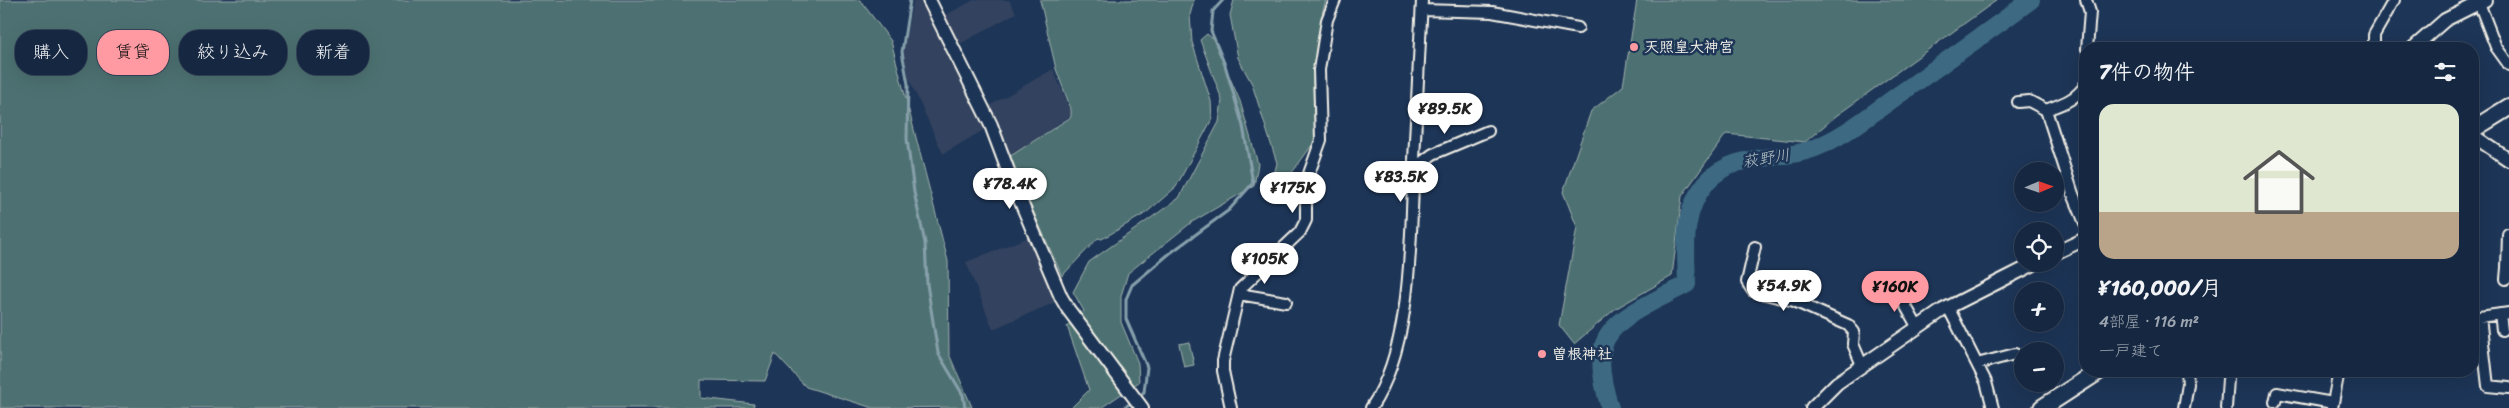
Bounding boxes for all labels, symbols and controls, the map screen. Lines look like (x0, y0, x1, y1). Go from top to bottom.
chip: 購入 (15, 30, 87, 75)
chip: 賃貸 (97, 30, 169, 75)
chip: 絞り込み (179, 30, 287, 75)
chip: 新着 (297, 30, 369, 75)
place label: 天照皇大神宮 (1644, 34, 1734, 60)
marker: 天照皇大神宮 (1628, 41, 1640, 53)
text: 7件の物件 (2099, 53, 2195, 91)
icon: filters (2431, 58, 2459, 86)
pin: ¥89.5K (1404, 92, 1486, 135)
text: ¥89.5K (1419, 94, 1471, 123)
icon: home (2234, 137, 2324, 227)
water label: 萩野川 (1740, 140, 1792, 176)
pin: ¥83.5K (1360, 160, 1442, 203)
text: ¥83.5K (1375, 162, 1427, 191)
north arrow (2014, 162, 2064, 212)
map controls (2014, 162, 2064, 392)
pin: ¥78.4K (969, 168, 1051, 210)
text: ¥78.4K (984, 169, 1036, 198)
pin: ¥175K (1258, 172, 1328, 214)
text: ¥175K (1271, 173, 1315, 202)
button: locate (2014, 222, 2064, 272)
pin: ¥105K (1230, 242, 1300, 285)
text: ¥105K (1242, 244, 1288, 273)
text: ¥160,000/月 (2099, 269, 2222, 307)
pin: ¥54.9K (1743, 270, 1825, 312)
pin: ¥160K (1860, 270, 1930, 313)
text: ¥54.9K (1757, 271, 1811, 300)
text: ¥160K (1873, 272, 1917, 301)
button: + (2014, 282, 2064, 332)
text: 4部屋 · 116 m² (2099, 307, 2199, 336)
text: 一戸建て (2099, 336, 2163, 365)
place label: 曽根神社 (1552, 341, 1612, 367)
button: − (2014, 342, 2064, 392)
marker: 曽根神社 (1536, 348, 1548, 360)

